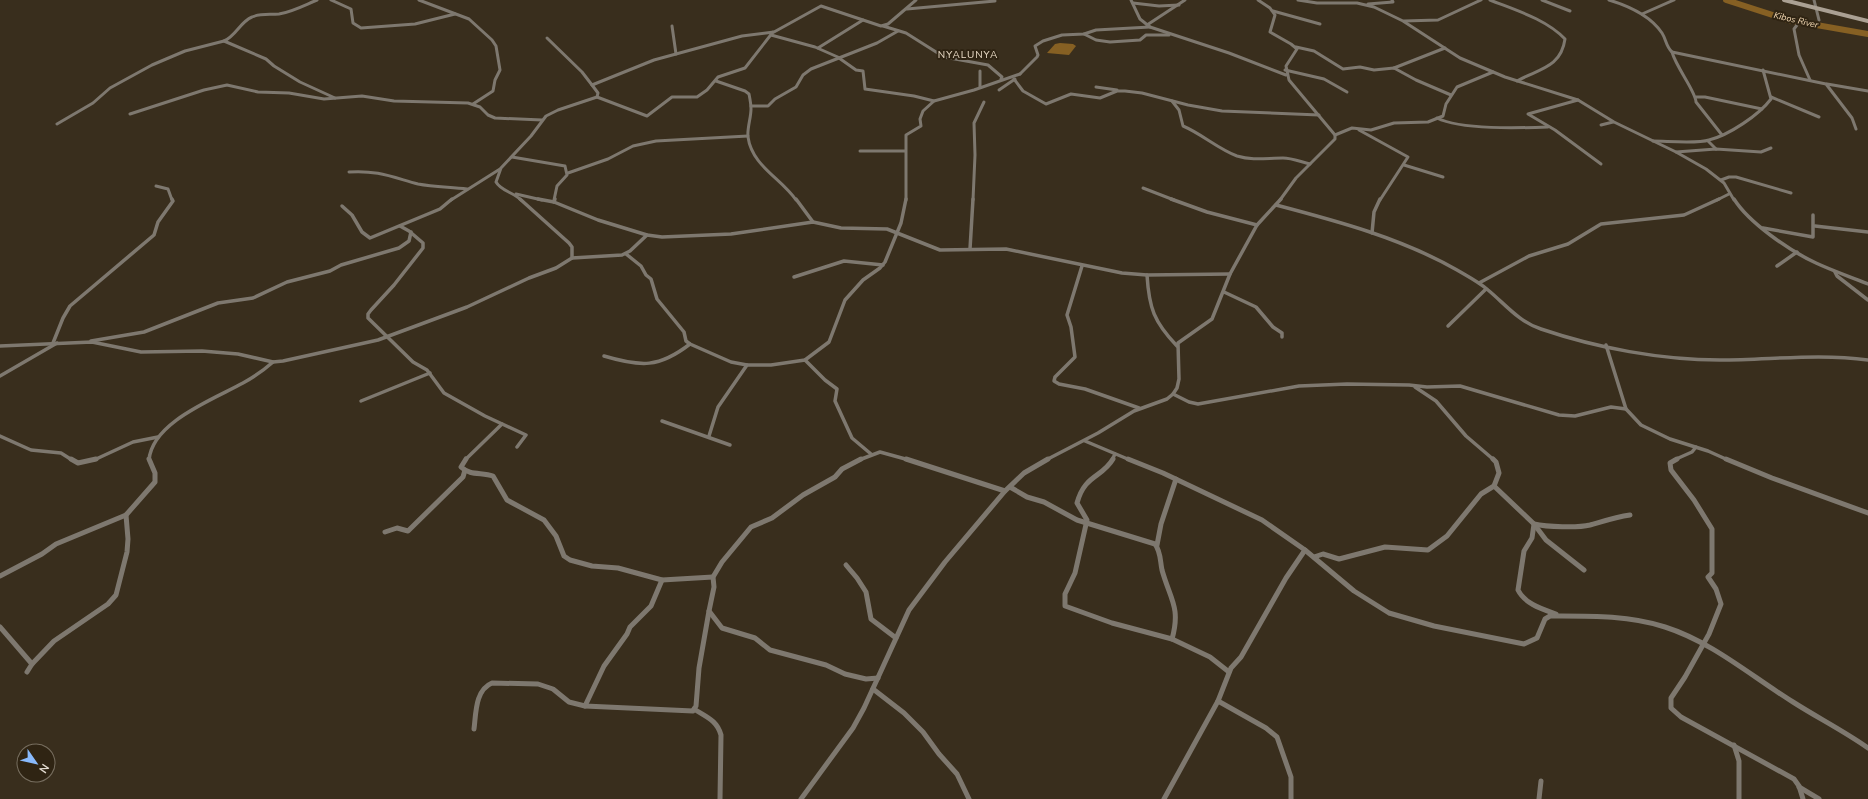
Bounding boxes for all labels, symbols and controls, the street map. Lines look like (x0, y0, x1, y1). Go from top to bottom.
water label: Kibos River (1773, 9, 1820, 31)
district label: NYALUNYA (938, 48, 998, 62)
north arrow (16, 743, 56, 783)
text: N (35, 761, 52, 776)

